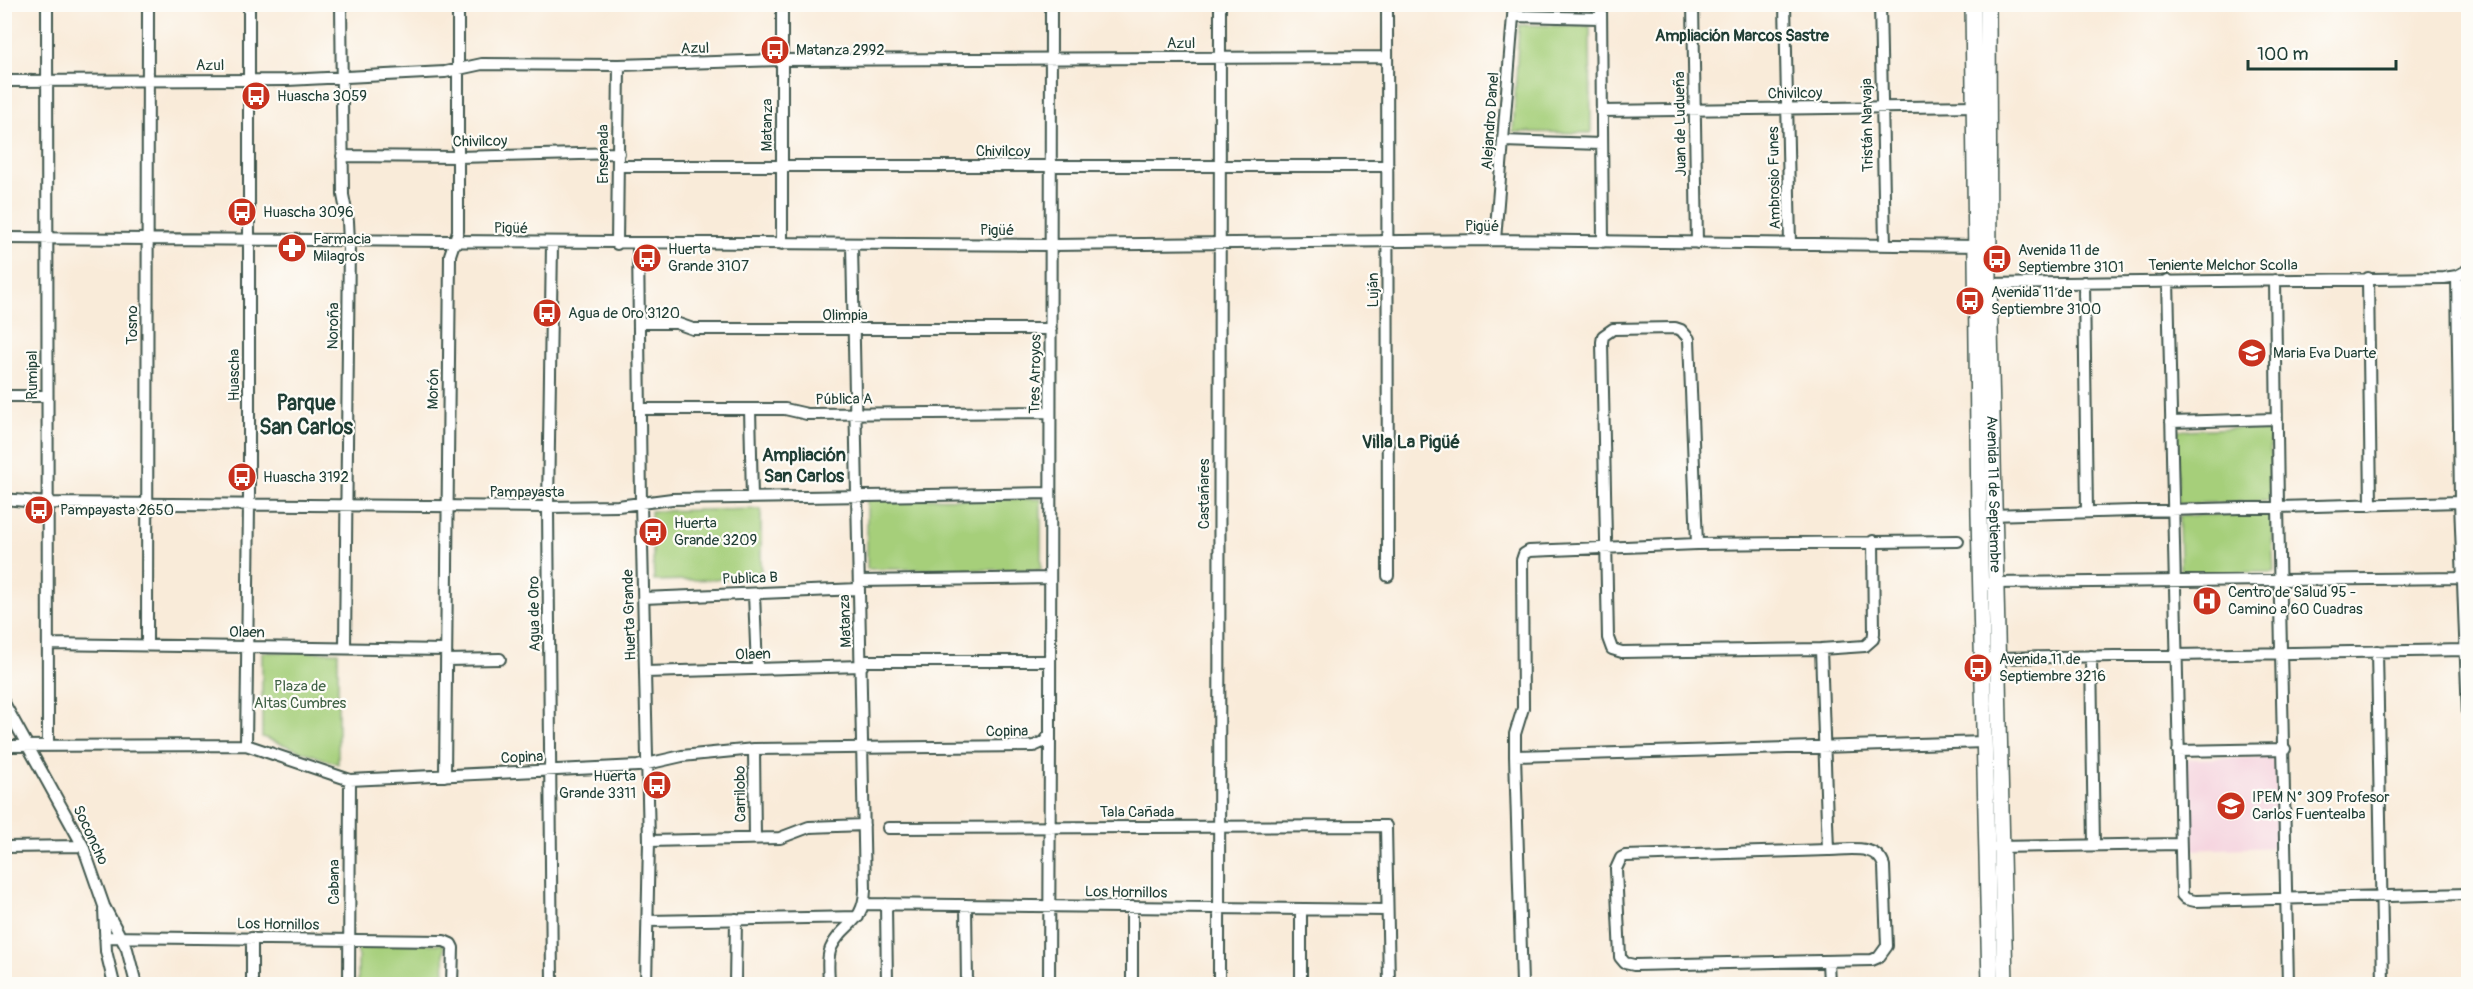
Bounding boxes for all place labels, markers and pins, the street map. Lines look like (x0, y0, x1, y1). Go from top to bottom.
bus stop icon: Matanza 2992 (759, 34, 791, 66)
place label: Matanza 2992 (796, 41, 885, 60)
bus stop icon: Huascha 3059 (240, 80, 272, 112)
place label: Huascha 3059 (277, 87, 367, 106)
bus stop icon: Huascha 3096 (226, 196, 258, 228)
place label: Huascha 3096 (263, 203, 354, 222)
place label: Farmacia Milagros (313, 230, 371, 266)
pharmacy icon: Farmacia Milagros (276, 232, 308, 264)
place label: Huerta Grande 3107 (668, 240, 749, 276)
place label: Avenida 11 de Septiembre 3101 (2018, 241, 2124, 277)
bus stop icon: Huerta Grande 3107 (631, 242, 663, 274)
bus stop icon: Avenida 11 de Septiembre 3101 (1981, 243, 2013, 275)
place label: Avenida 11 de Septiembre 3100 (1991, 283, 2101, 319)
bus stop icon: Avenida 11 de Septiembre 3100 (1954, 285, 1986, 317)
bus stop icon: Agua de Oro 3120 (531, 297, 563, 329)
place label: Agua de Oro 3120 (568, 304, 680, 323)
school or university icon: Maria Eva Duarte (2236, 337, 2268, 369)
place label: Maria Eva Duarte (2273, 344, 2377, 363)
bus stop icon: Huascha 3192 (226, 461, 258, 493)
place label: Huascha 3192 (263, 468, 349, 487)
bus stop icon: Pampayasta 2650 (23, 494, 55, 526)
place label: Pampayasta 2650 (60, 501, 174, 520)
place label: Huerta Grande 3209 (674, 514, 757, 550)
bus stop icon: Huerta Grande 3209 (637, 516, 669, 548)
place label: Centro de Salud 95 - Camino a 60 Cuadras (2228, 583, 2363, 619)
hospital icon: Centro de Salud 95 - Camino a 60 Cuadras (2191, 585, 2223, 617)
place label: Avenida 11 de Septiembre 3216 (1999, 650, 2106, 686)
bus stop icon: Avenida 11 de Septiembre 3216 (1962, 652, 1994, 684)
place label: Huerta Grande 3311 (559, 767, 636, 803)
bus stop icon: Huerta Grande 3311 (641, 769, 673, 801)
place label: IPEM N° 309 Profesor Carlos Fuentealba (2252, 788, 2390, 824)
school or university icon: IPEM N° 309 Profesor Carlos Fuentealba (2215, 790, 2247, 822)

